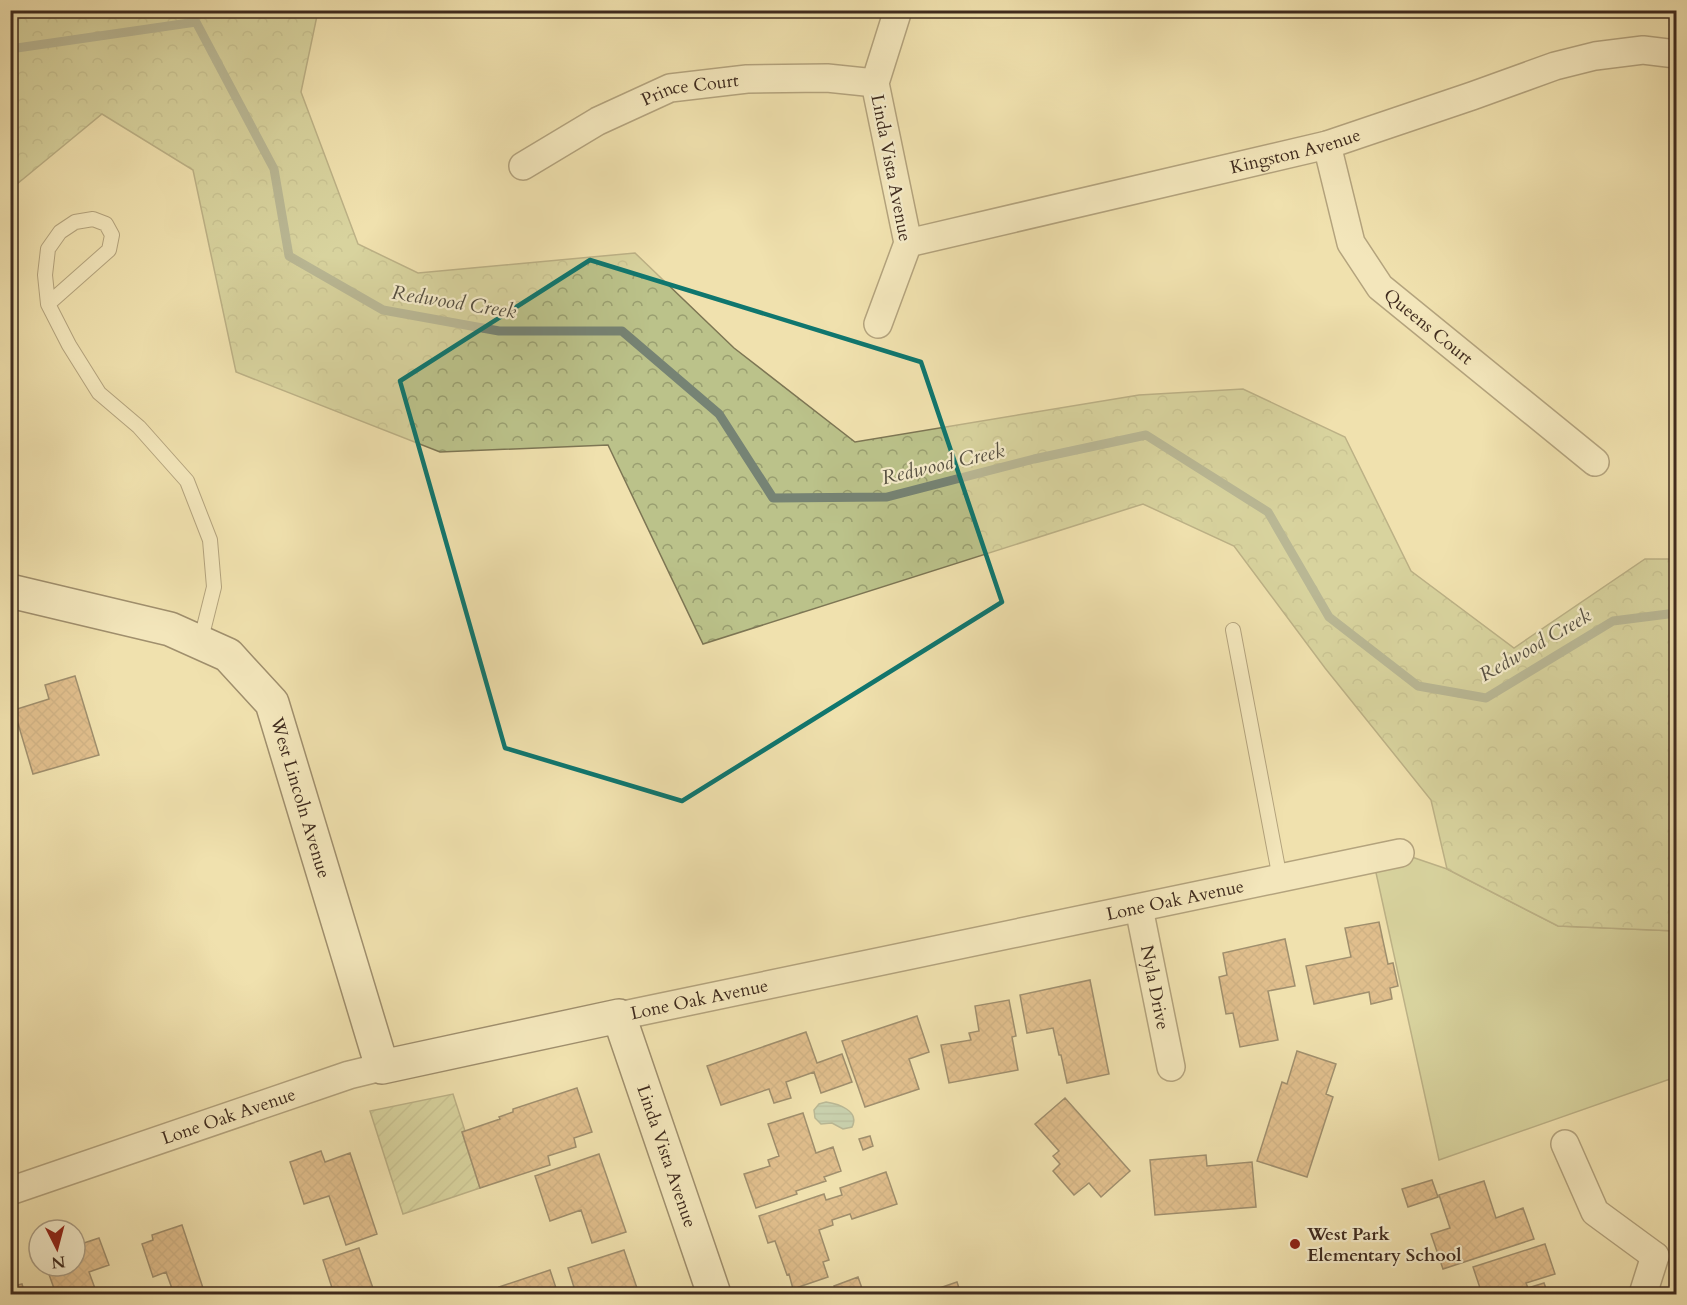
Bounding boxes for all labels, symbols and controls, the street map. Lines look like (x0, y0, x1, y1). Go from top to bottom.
street label: Prince Court (637, 68, 740, 112)
street label: Linda Vista Avenue (864, 92, 918, 244)
street label: Kingston Avenue (1228, 122, 1364, 180)
water label: Redwood Creek (390, 279, 518, 325)
street label: Queens Court (1378, 282, 1479, 371)
water label: Redwood Creek (879, 437, 1007, 491)
water label: Redwood Creek (1474, 602, 1596, 688)
street label: West Lincoln Avenue (264, 713, 337, 881)
street label: Lone Oak Avenue (1104, 873, 1246, 927)
street label: Nyla Drive (1134, 943, 1176, 1032)
street label: Lone Oak Avenue (628, 973, 770, 1026)
street label: Linda Vista Avenue (631, 1081, 703, 1231)
street label: Lone Oak Avenue (158, 1082, 299, 1151)
north arrow (27, 1218, 87, 1278)
place label: West Park Elementary School (1306, 1222, 1461, 1268)
marker: West Park Elementary School (1288, 1237, 1302, 1251)
text: N (50, 1250, 67, 1274)

